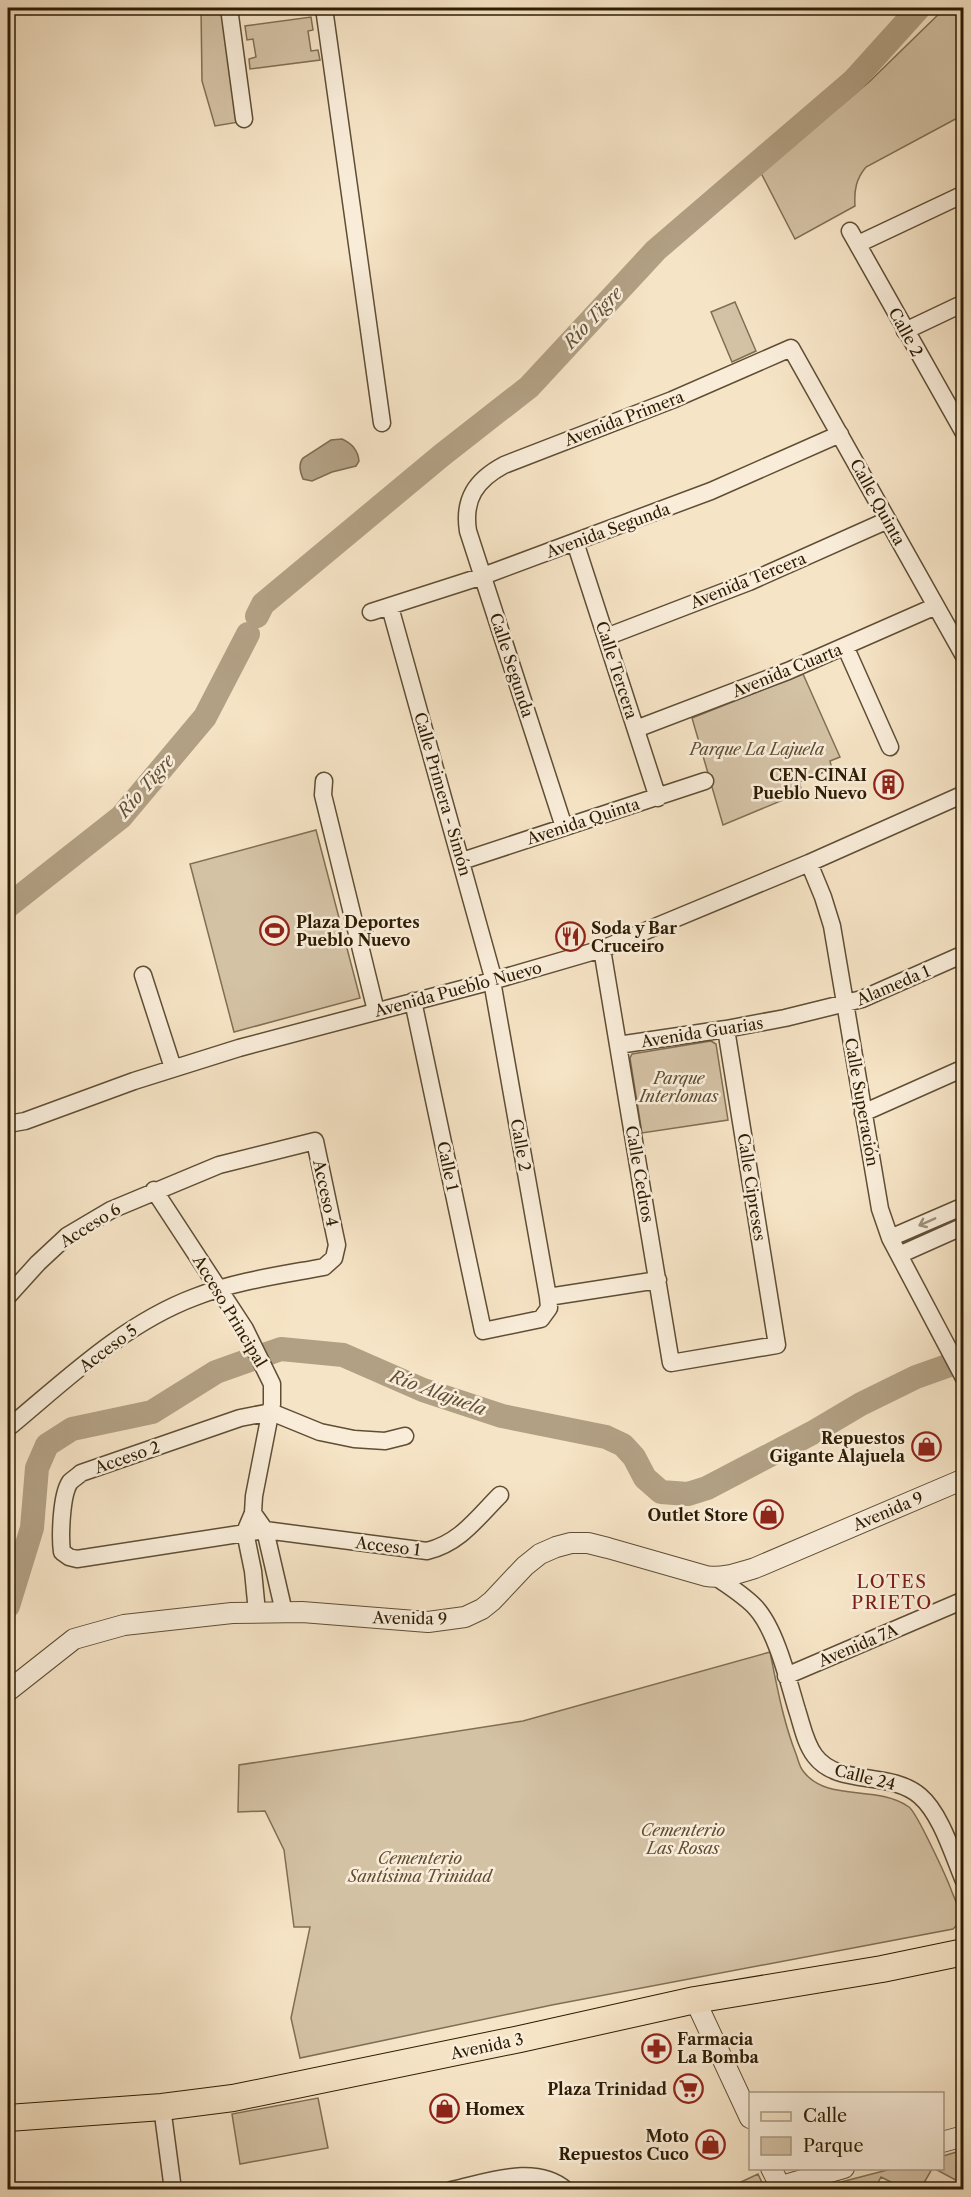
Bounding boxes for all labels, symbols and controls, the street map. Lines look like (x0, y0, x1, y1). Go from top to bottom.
water label: Río Tigre (558, 282, 628, 355)
street label: Calle 2 (884, 304, 928, 360)
street label: Avenida Primera (561, 386, 687, 450)
street label: Calle Quinta (846, 455, 910, 549)
street label: Avenida Segunda (542, 498, 673, 562)
street label: Avenida Tercera (686, 547, 809, 613)
street label: Calle Segunda (486, 610, 538, 720)
street label: Calle Tercera (592, 619, 642, 722)
street label: Avenida Cuarta (728, 639, 845, 701)
street label: Calle Primera - Simón (410, 710, 476, 878)
park label: Parque La Lajuela (688, 739, 825, 759)
water label: Río Tigre (111, 749, 180, 823)
place label: CEN-CINAI Pueblo Nuevo (753, 765, 867, 803)
building icon: CEN-CINAI Pueblo Nuevo (872, 768, 904, 800)
street label: Avenida Quinta (523, 793, 642, 849)
place label: Plaza Deportes Pueblo Nuevo (296, 912, 420, 950)
sports icon: Plaza Deportes Pueblo Nuevo (259, 915, 291, 947)
place label: Soda y Bar Cruceiro (591, 918, 677, 956)
restaurant icon: Soda y Bar Cruceiro (554, 921, 586, 953)
street label: Avenida Pueblo Nuevo (371, 957, 544, 1021)
street label: Alameda 1 (852, 960, 933, 1010)
street label: Avenida Guarias (639, 1012, 765, 1052)
street label: Calle Superación (841, 1036, 883, 1168)
park label: Parque Interlomas (637, 1068, 719, 1106)
street label: Calle 2 (507, 1117, 535, 1173)
street label: Calle Cedros (622, 1124, 658, 1224)
street label: Calle Cipreses (734, 1132, 770, 1242)
street label: Calle 1 (433, 1139, 463, 1193)
street label: Acceso 4 (309, 1157, 343, 1228)
street label: Acceso 6 (55, 1199, 124, 1252)
one-way arrow (918, 1217, 936, 1228)
street label: Acceso Principal (188, 1251, 271, 1371)
street label: Acceso 5 (74, 1320, 141, 1377)
water label: Río Alajuela (385, 1365, 489, 1421)
place label: Repuestos Gigante Alajuela (769, 1428, 906, 1466)
shop icon: Repuestos Gigante Alajuela (910, 1431, 942, 1463)
street label: Acceso 2 (91, 1437, 162, 1478)
street label: Avenida 9 (849, 1487, 926, 1535)
shop icon: Outlet Store (753, 1499, 785, 1531)
place label: Outlet Store (648, 1505, 748, 1525)
street label: Acceso 1 (353, 1532, 422, 1560)
district label: LOTES PRIETO (851, 1571, 933, 1614)
street label: Avenida 9 (372, 1607, 447, 1629)
street label: Avenida 7A (814, 1619, 902, 1671)
street label: Calle 24 (833, 1760, 897, 1794)
park label: Cementerio Las Rosas (641, 1820, 725, 1858)
park label: Cementerio Santísima Trinidad (347, 1848, 493, 1886)
street label: Avenida 3 (448, 2029, 525, 2064)
place label: Farmacia La Bomba (677, 2029, 760, 2067)
pharmacy icon: Farmacia La Bomba (640, 2032, 672, 2064)
supermarket icon: Plaza Trinidad (672, 2073, 704, 2105)
place label: Plaza Trinidad (547, 2079, 667, 2099)
legend (749, 2092, 944, 2170)
shop icon: Homex (428, 2093, 460, 2125)
place label: Homex (465, 2099, 525, 2119)
text: Calle (803, 2105, 847, 2127)
place label: Moto Repuestos Cuco (559, 2126, 689, 2164)
shop icon: Moto Repuestos Cuco (694, 2129, 726, 2161)
text: Parque (803, 2135, 864, 2157)

